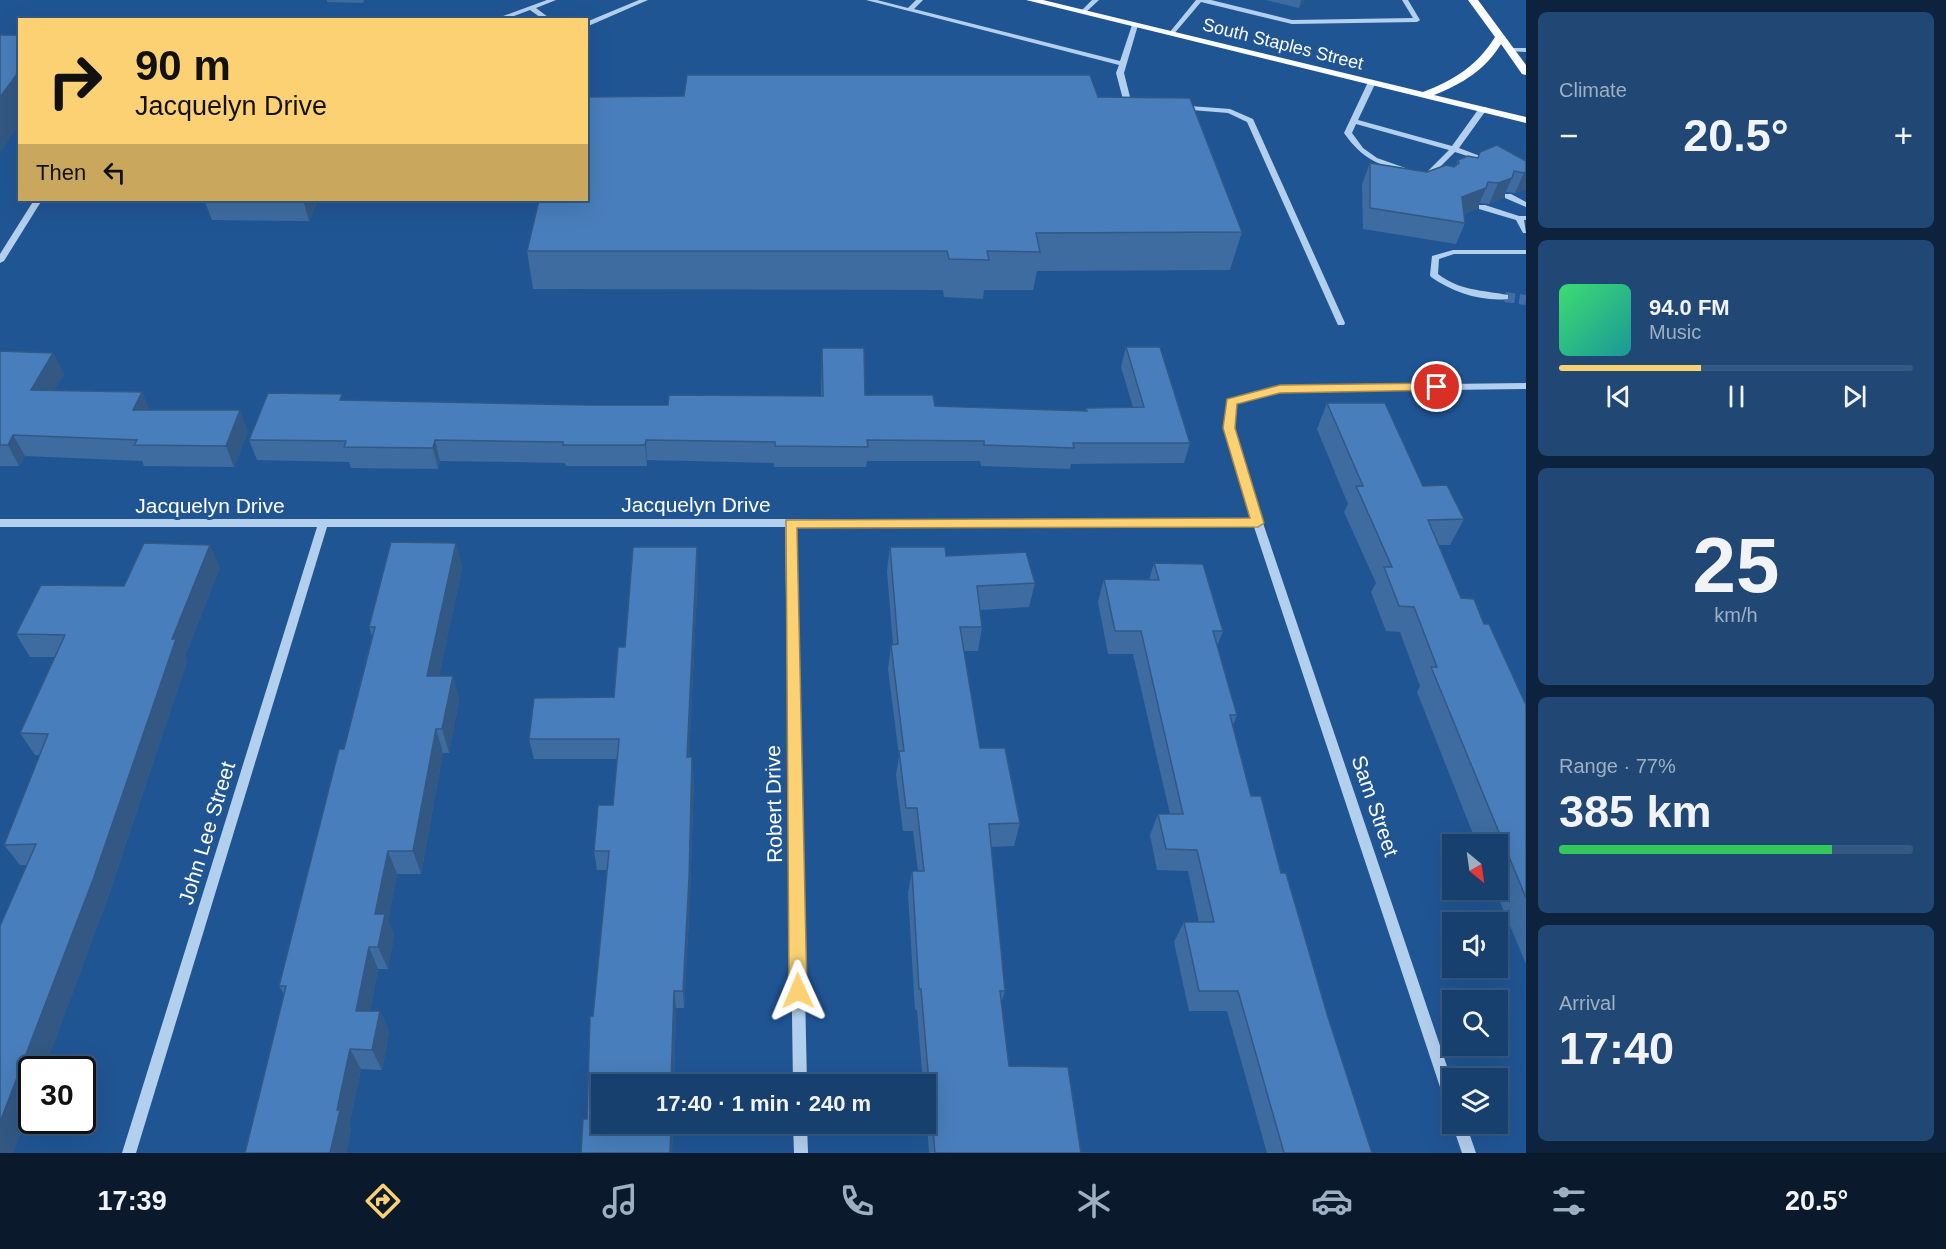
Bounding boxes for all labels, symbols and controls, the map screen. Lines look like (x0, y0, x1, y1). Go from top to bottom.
street label: South Staples Street (1200, 14, 1366, 74)
icon: right (36, 42, 114, 120)
text: 90 m (135, 42, 231, 89)
text: Climate (1559, 79, 1627, 101)
text: Jacquelyn Drive (135, 91, 327, 121)
text: 20.5° (1683, 110, 1789, 161)
text: − (1559, 117, 1578, 154)
text: + (1894, 117, 1913, 154)
icon: left (98, 156, 131, 189)
text: Then (36, 160, 86, 185)
text: 94.0 FM (1649, 295, 1730, 320)
text: Music (1649, 321, 1701, 343)
pin (1411, 361, 1462, 412)
icon: arrive (1420, 370, 1453, 403)
icon: previous (1602, 380, 1635, 413)
icon: pause (1720, 380, 1753, 413)
icon: next (1838, 380, 1871, 413)
street label: Jacquelyn Drive (621, 493, 771, 516)
street label: Jacquelyn Drive (135, 494, 285, 517)
text: 25 (1693, 521, 1779, 609)
text: km/h (1714, 604, 1758, 626)
street label: Robert Drive (761, 745, 786, 863)
street label: Sam Street (1347, 752, 1403, 859)
text: Range · 77% (1559, 755, 1676, 777)
street label: John Lee Street (174, 758, 239, 907)
text: 385 km (1559, 786, 1712, 837)
north arrow (1442, 834, 1508, 900)
map controls (1442, 834, 1508, 1134)
button: sound (1442, 912, 1508, 978)
position arrow (766, 959, 830, 1023)
button: search (1442, 990, 1508, 1056)
text: Arrival (1559, 992, 1616, 1014)
text: 17:40 (1559, 1023, 1674, 1074)
speed limit sign: 30 (18, 1056, 96, 1134)
button: layers (1442, 1068, 1508, 1134)
text: 17:40 · 1 min · 240 m (656, 1091, 871, 1116)
icon: directions (362, 1180, 404, 1222)
icon: music (599, 1180, 641, 1222)
icon: phone (836, 1180, 878, 1222)
icon: climate (1073, 1180, 1115, 1222)
icon: car (1311, 1180, 1353, 1222)
icon: filters (1548, 1180, 1590, 1222)
text: 17:39 (98, 1186, 167, 1216)
text: 20.5° (1785, 1186, 1848, 1216)

